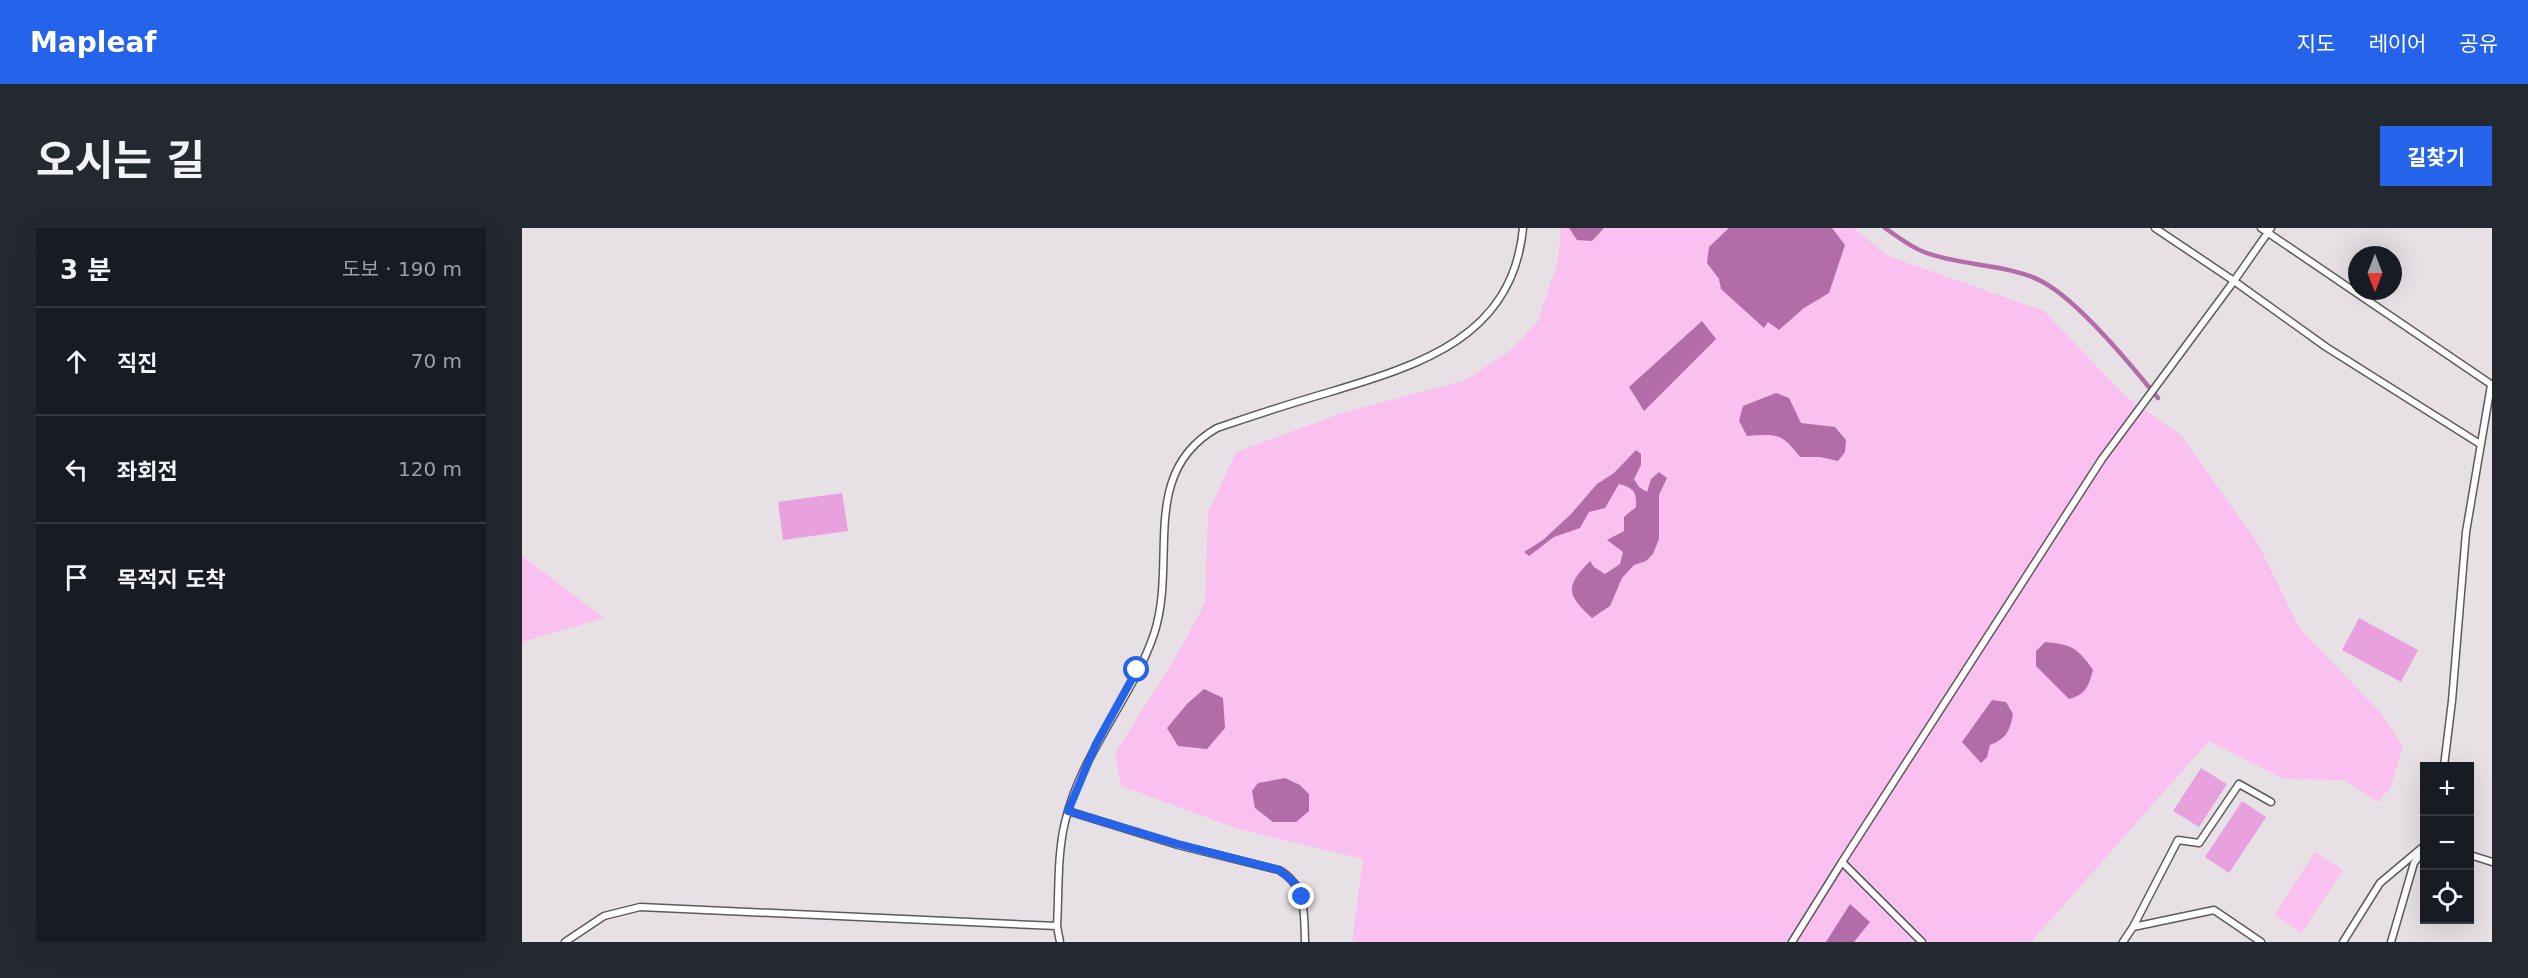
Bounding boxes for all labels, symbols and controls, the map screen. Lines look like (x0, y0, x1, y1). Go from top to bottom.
text: Mapleaf (30, 26, 156, 59)
text: 지도 (2297, 32, 2335, 56)
text: 레이어 (2368, 32, 2426, 56)
text: 공유 (2459, 32, 2498, 56)
button: 길찾기 (2380, 126, 2492, 186)
text: 오시는 길 (36, 136, 205, 185)
north arrow (2348, 246, 2402, 300)
text: 3 분 (60, 255, 111, 285)
text: 도보 · 190 m (342, 257, 462, 281)
icon: ahead (60, 345, 93, 378)
text: 70 m (411, 349, 462, 373)
text: 직진 (117, 351, 157, 376)
icon: left (60, 453, 93, 486)
text: 120 m (398, 457, 462, 481)
text: 좌회전 (117, 459, 178, 484)
icon: arrive (60, 561, 93, 594)
text: 목적지 도착 (117, 567, 226, 592)
route start (1123, 656, 1149, 682)
map controls (2420, 762, 2474, 924)
button: + (2420, 762, 2474, 816)
button: − (2420, 816, 2474, 870)
button: locate (2420, 870, 2474, 924)
route end (1288, 883, 1314, 909)

